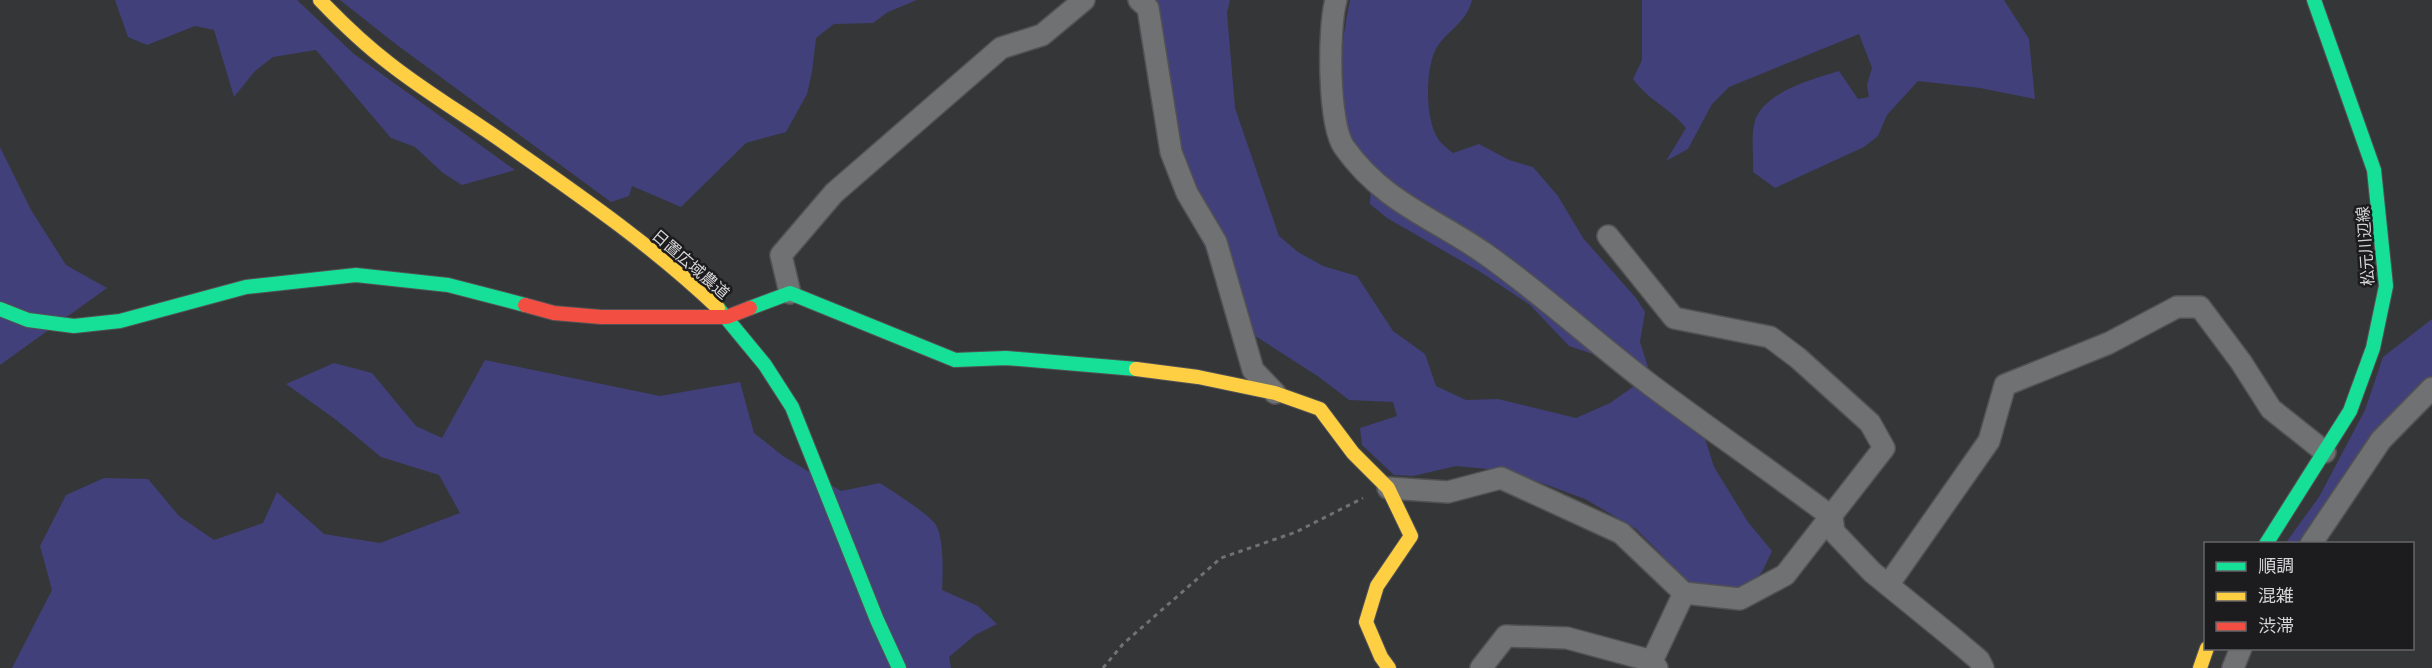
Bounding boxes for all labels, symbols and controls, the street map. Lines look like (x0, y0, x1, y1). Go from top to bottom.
street label: 松元川辺線 (2354, 205, 2377, 286)
street label: 日置広域農道 (649, 226, 732, 302)
legend (2204, 542, 2414, 650)
text: 順調 (2258, 556, 2294, 576)
text: 混雑 (2258, 586, 2294, 606)
text: 渋滞 (2258, 616, 2294, 636)

